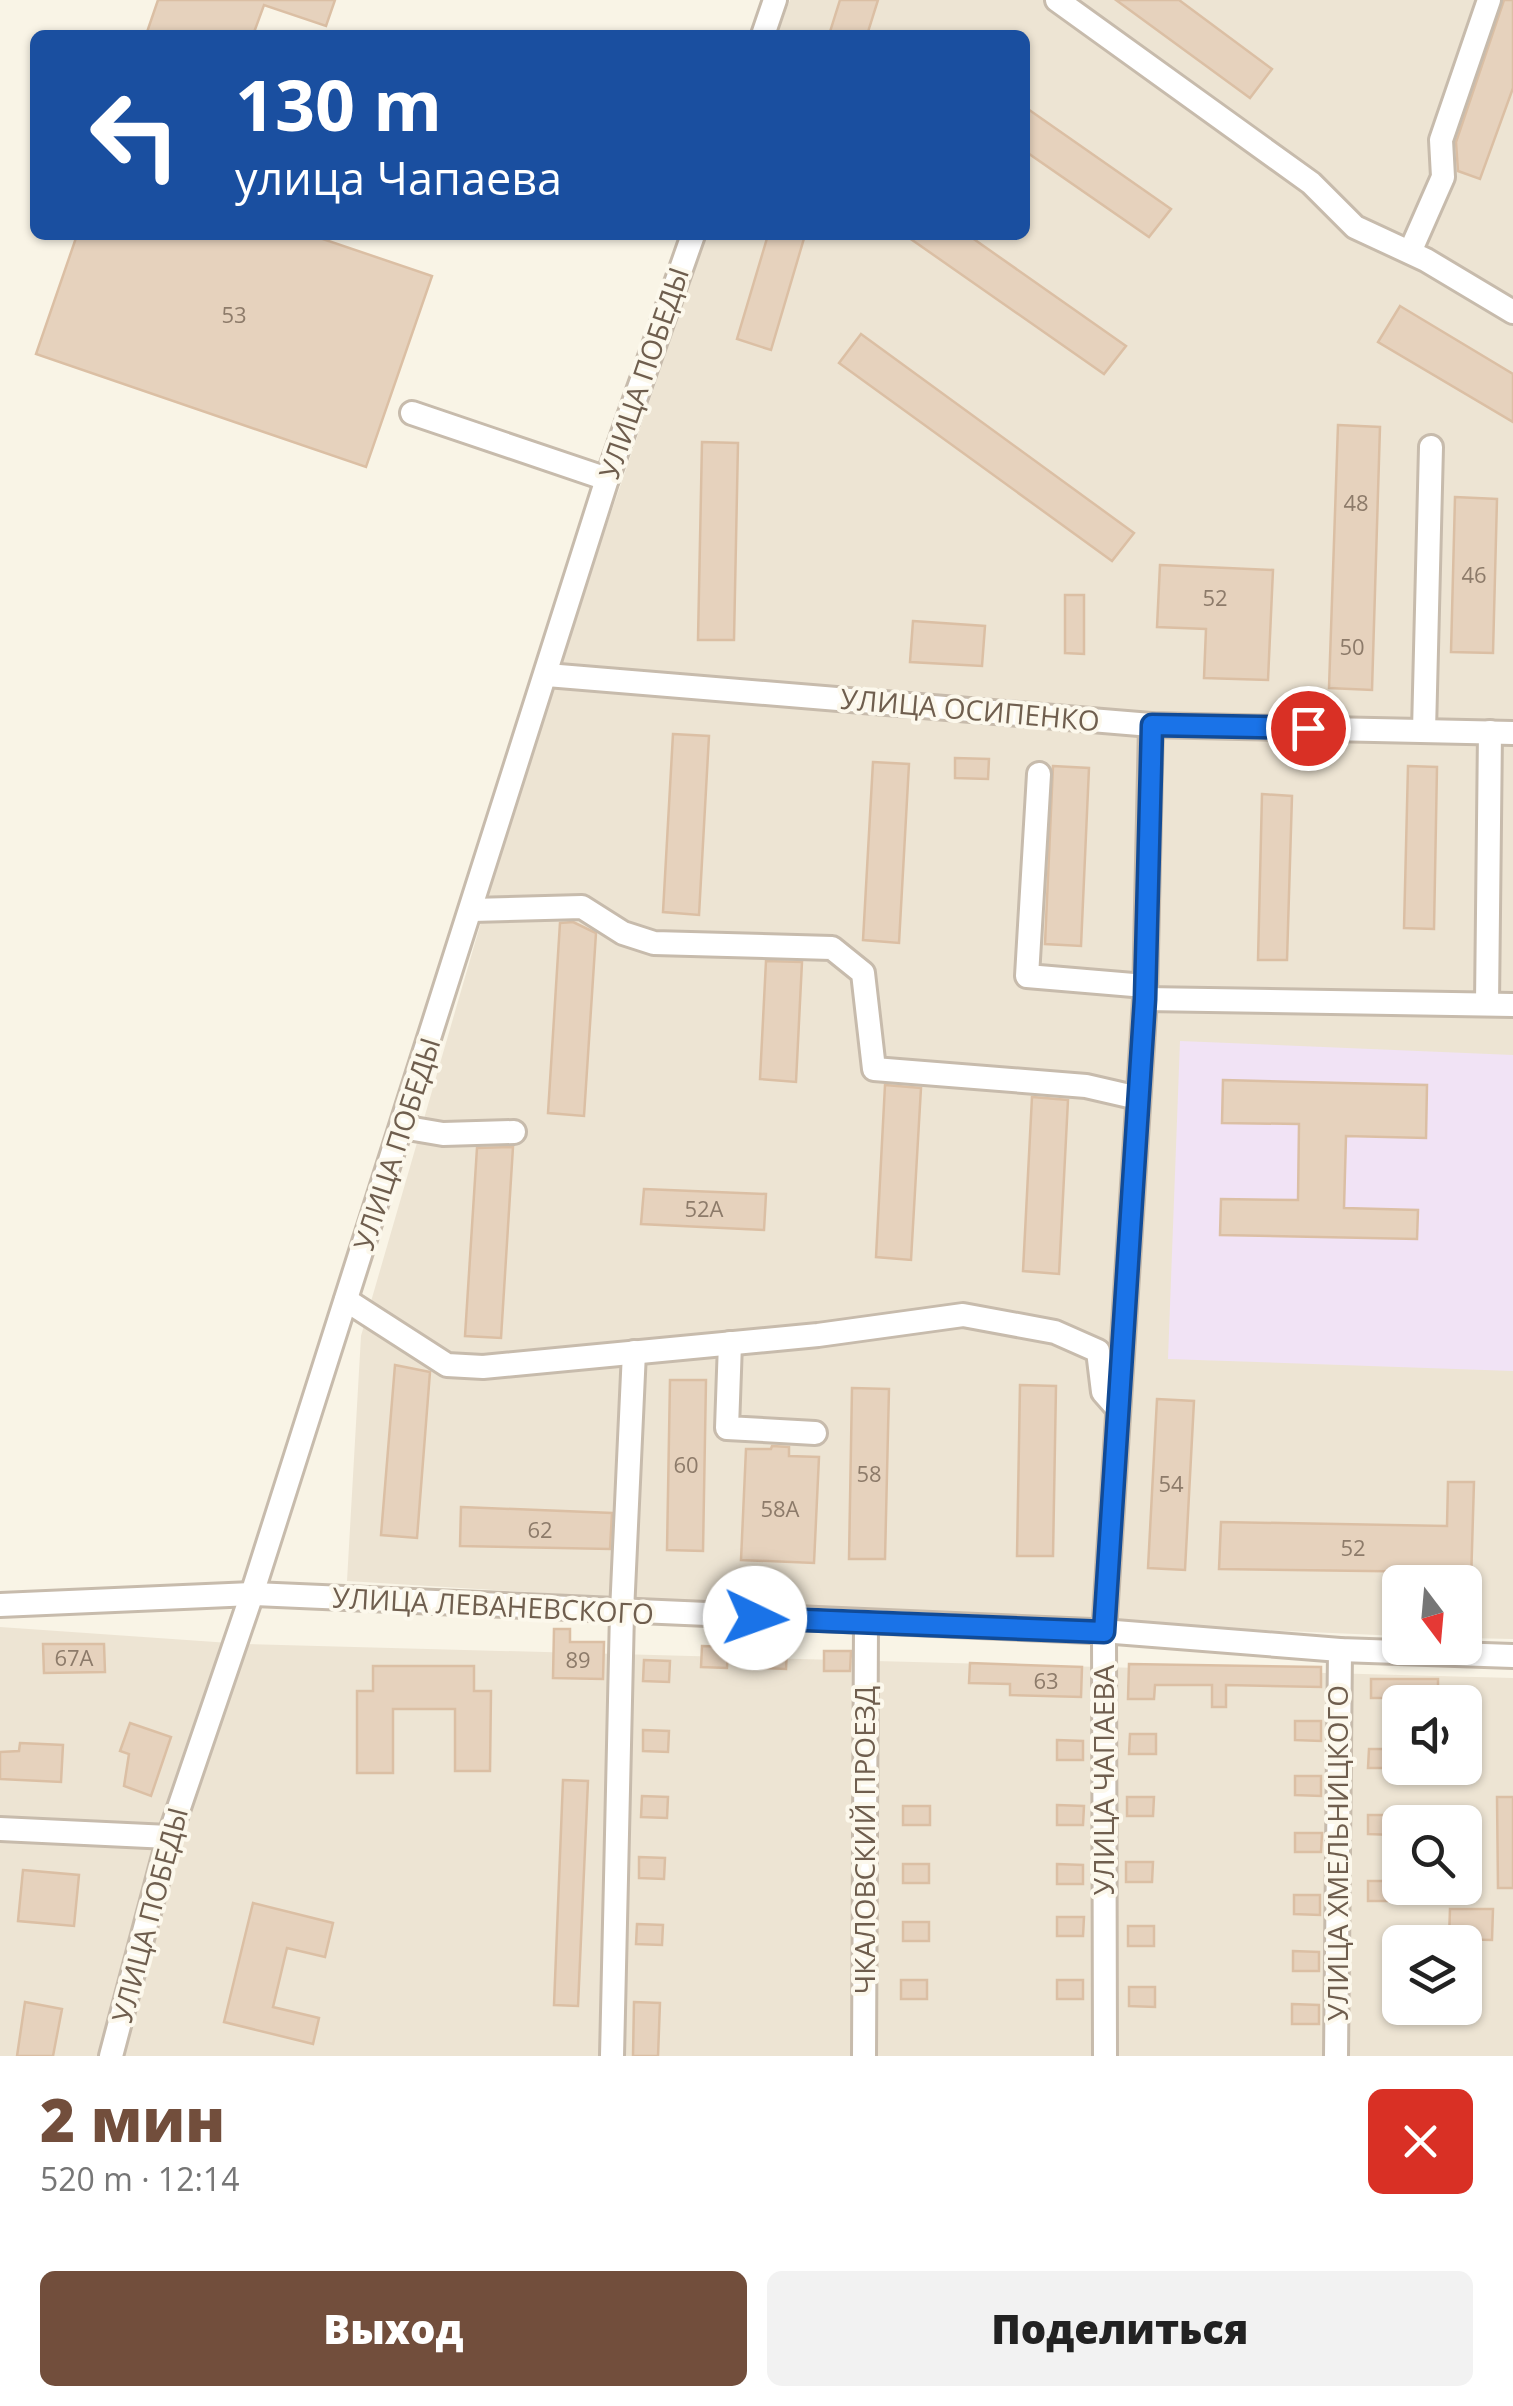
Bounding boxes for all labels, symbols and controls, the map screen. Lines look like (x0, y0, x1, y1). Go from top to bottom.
text: 130 m (235, 56, 442, 152)
icon: left (70, 70, 200, 200)
text: улица Чапаева (235, 147, 562, 208)
street label: УЛИЦА ПОБЕДЫ (589, 262, 697, 484)
house number: 53 (221, 299, 247, 329)
house number: 48 (1343, 487, 1369, 517)
house number: 46 (1461, 559, 1487, 589)
house number: 52 (1202, 582, 1228, 612)
house number: 50 (1339, 631, 1365, 661)
street label: УЛИЦА ОСИПЕНКО (839, 679, 1101, 739)
pin (1266, 686, 1351, 771)
icon: arrive (1281, 701, 1336, 756)
street label: УЛИЦА ПОБЕДЫ (344, 1032, 448, 1255)
house number: 52А (684, 1193, 724, 1223)
house number: 60 (673, 1449, 699, 1479)
house number: 58 (856, 1458, 882, 1488)
house number: 54 (1158, 1468, 1184, 1498)
house number: 58А (760, 1493, 800, 1523)
house number: 62 (527, 1514, 553, 1544)
house number: 52 (1340, 1532, 1366, 1562)
north arrow (1382, 1565, 1482, 1665)
map controls (1382, 1565, 1482, 2025)
position arrow (703, 1566, 807, 1670)
street label: УЛИЦА ЛЕВАНЕВСКОГО (331, 1578, 655, 1632)
house number: 67А (54, 1642, 94, 1672)
house number: 89 (565, 1644, 591, 1674)
street label: УЛИЦА ЧАПАЕВА (1084, 1664, 1122, 1895)
house number: 63 (1033, 1665, 1059, 1695)
street label: УЛИЦА ХМЕЛЬНИЦКОГО (1318, 1685, 1356, 2021)
button: sound (1382, 1685, 1482, 1785)
street label: ЧКАЛОВСКИЙ ПРОЕЗД (845, 1686, 883, 1994)
street label: УЛИЦА ПОБЕДЫ (102, 1803, 196, 2027)
button: search (1382, 1805, 1482, 1905)
button: layers (1382, 1925, 1482, 2025)
text: 2 мин (40, 2078, 225, 2160)
button: close (1368, 2089, 1473, 2194)
text: 520 m · 12:14 (40, 2157, 239, 2200)
button: Выход (40, 2271, 747, 2386)
button: Поделиться (767, 2271, 1473, 2386)

